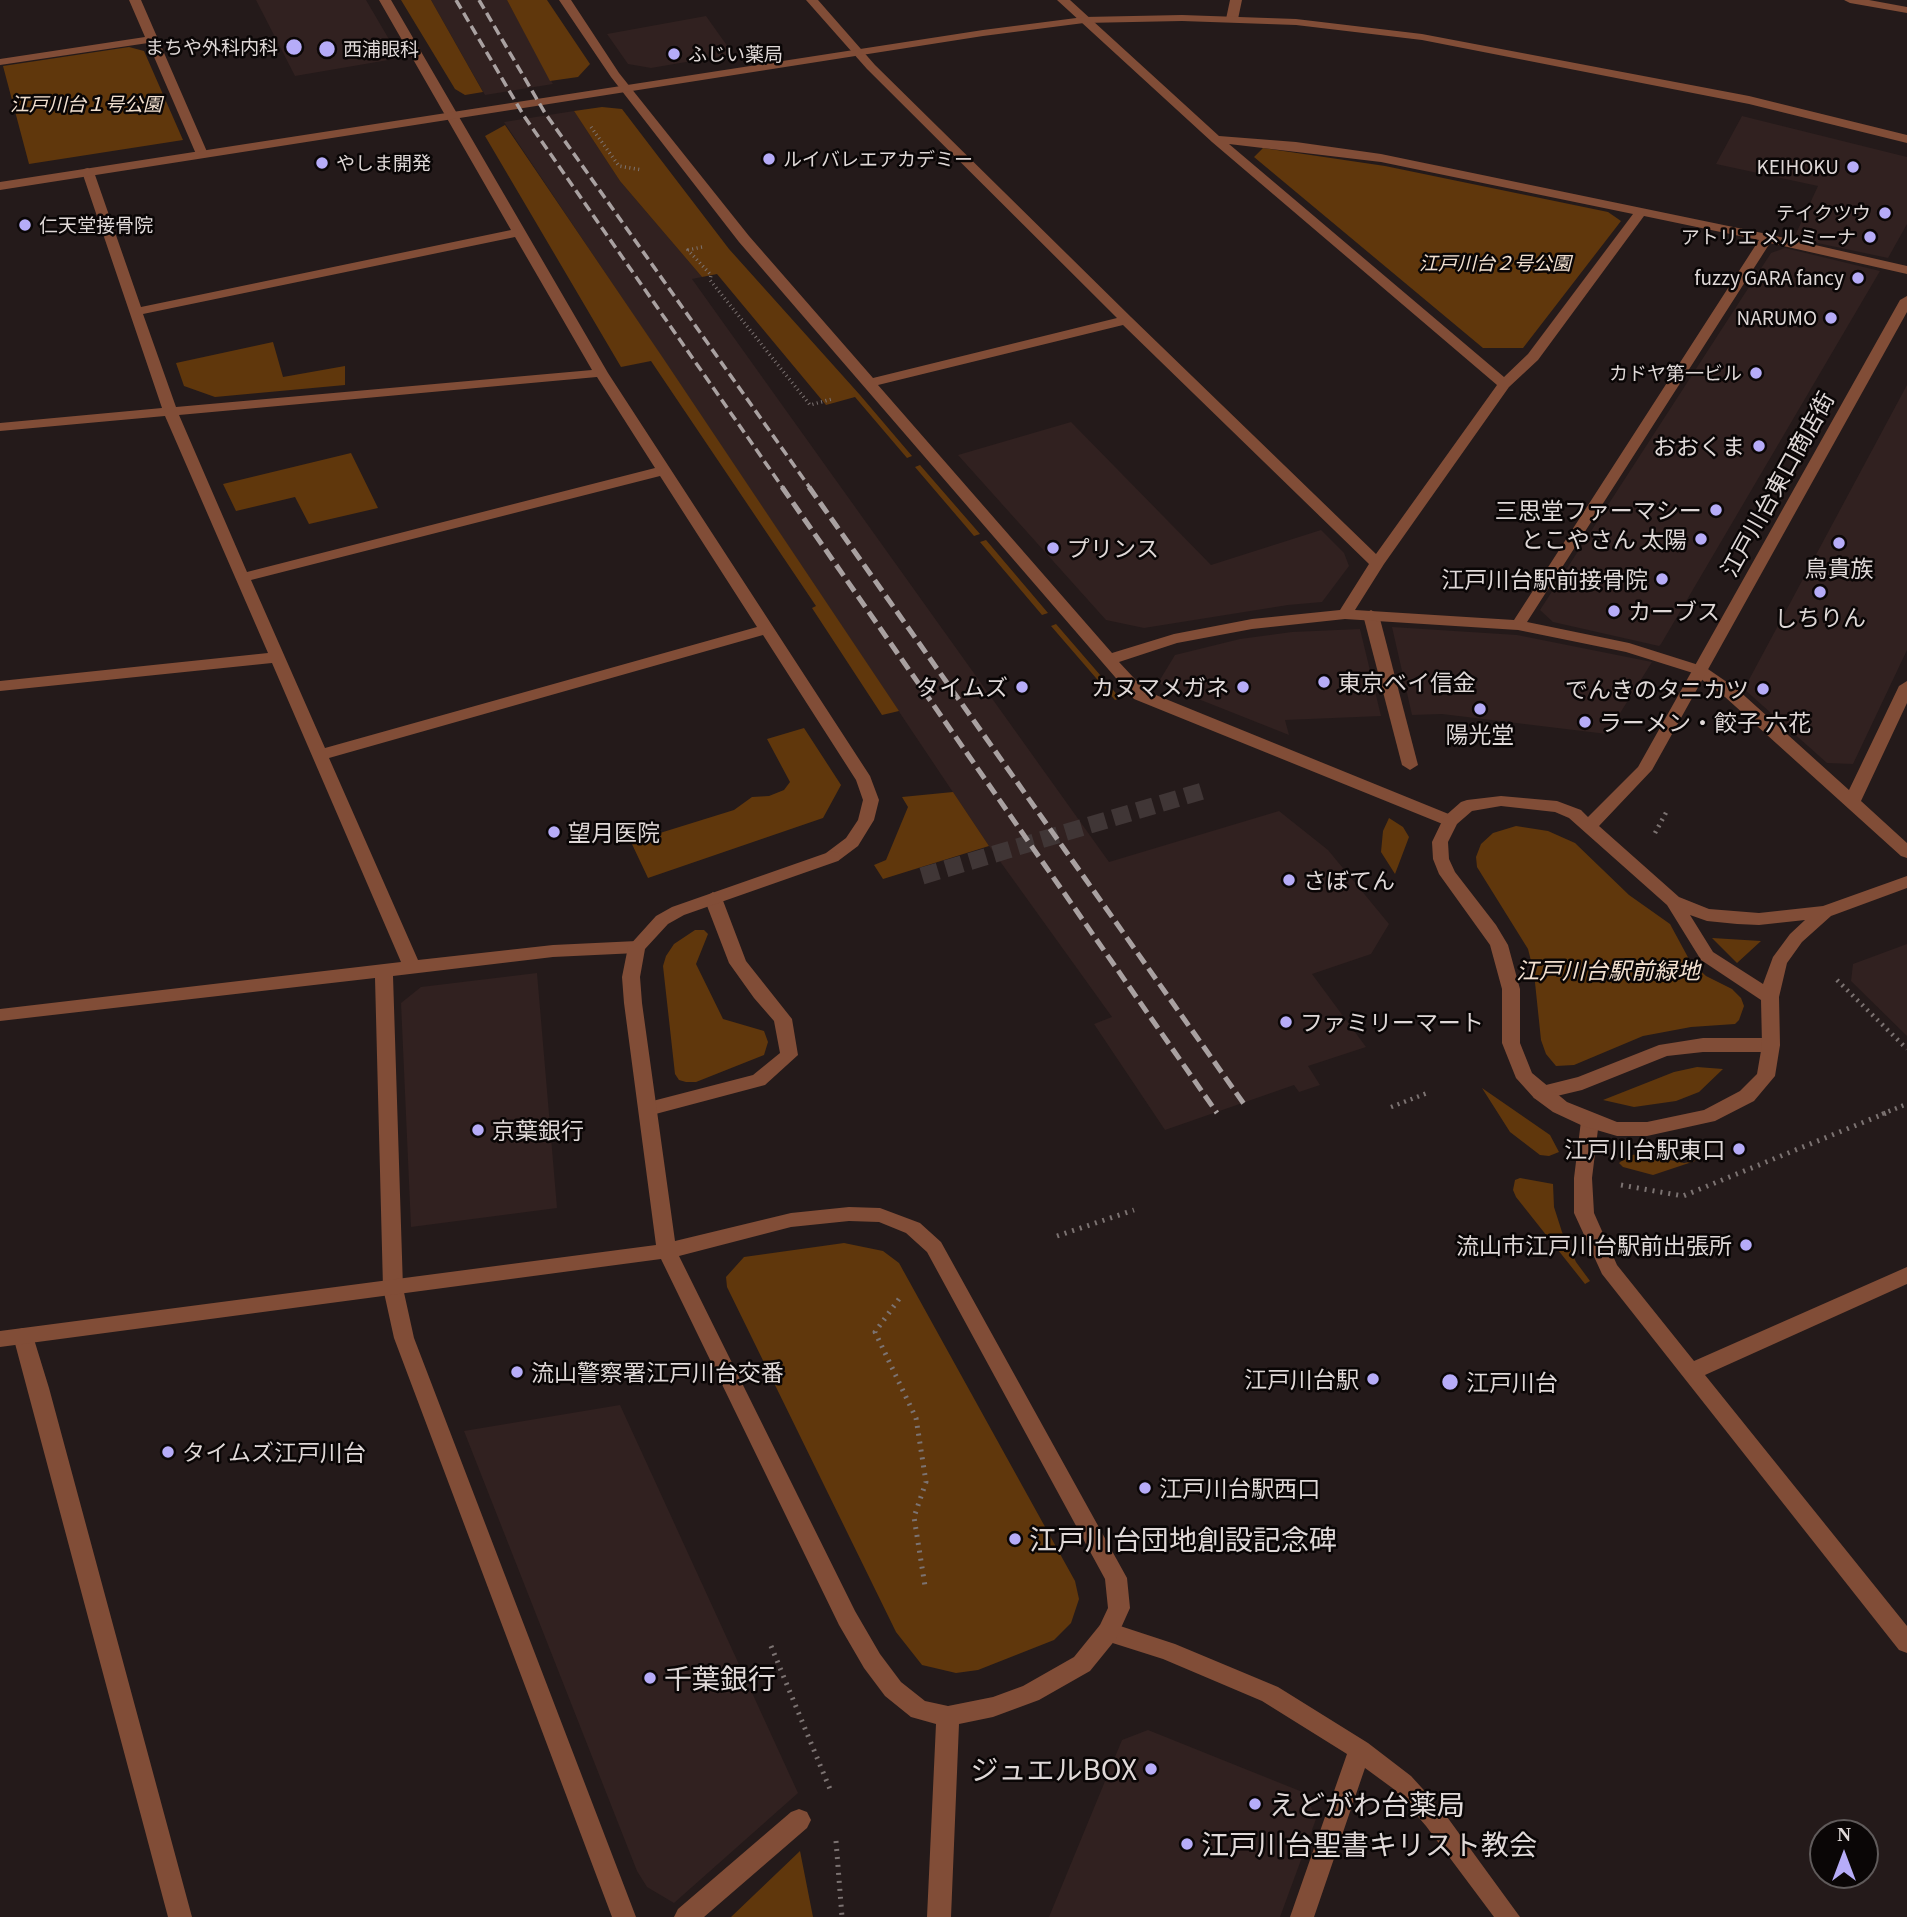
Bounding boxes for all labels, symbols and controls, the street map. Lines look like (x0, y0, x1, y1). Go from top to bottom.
place label: まちや外科内科 (145, 36, 278, 58)
marker: まちや外科内科 (284, 37, 304, 57)
place label: 西浦眼科 (343, 38, 419, 60)
marker: 西浦眼科 (317, 39, 337, 59)
place label: ふじい薬局 (688, 43, 783, 65)
marker: ふじい薬局 (666, 46, 682, 62)
park label: 江戸川台１号公園 (10, 93, 162, 115)
place label: ルイバレエアカデミー (783, 148, 973, 170)
marker: ルイバレエアカデミー (761, 151, 777, 167)
place label: やしま開発 (336, 152, 431, 174)
marker: やしま開発 (314, 155, 330, 171)
place label: KEIHOKU (1756, 156, 1839, 178)
marker: KEIHOKU (1845, 159, 1861, 175)
place label: テイクツウ (1776, 202, 1871, 224)
marker: テイクツウ (1877, 205, 1893, 221)
place label: 仁天堂接骨院 (39, 214, 153, 236)
marker: 仁天堂接骨院 (17, 217, 33, 233)
place label: アトリエ メルミーナ (1681, 226, 1856, 248)
marker: アトリエ メルミーナ (1862, 229, 1878, 245)
park label: 江戸川台２号公園 (1419, 252, 1571, 274)
place label: fuzzy GARA fancy (1694, 267, 1844, 289)
marker: fuzzy GARA fancy (1850, 270, 1866, 286)
place label: NARUMO (1736, 307, 1817, 329)
marker: NARUMO (1823, 310, 1839, 326)
place label: カドヤ第一ビル (1609, 362, 1742, 384)
marker: カドヤ第一ビル (1748, 365, 1764, 381)
street label: 江戸川台東口商店街 (1715, 387, 1839, 581)
place label: おおくま (1653, 432, 1745, 460)
marker: おおくま (1751, 438, 1767, 454)
place label: 三思堂ファーマシー (1495, 496, 1702, 524)
marker: 三思堂ファーマシー (1708, 502, 1724, 518)
place label: とこやさん 太陽 (1521, 525, 1687, 553)
marker: とこやさん 太陽 (1693, 531, 1709, 547)
place label: プリンス (1067, 534, 1159, 562)
marker: 鳥貴族 (1831, 535, 1847, 551)
marker: プリンス (1045, 540, 1061, 556)
place label: 鳥貴族 (1805, 554, 1873, 582)
place label: 江戸川台駅前接骨院 (1441, 565, 1648, 593)
marker: 江戸川台駅前接骨院 (1654, 571, 1670, 587)
marker: しちりん (1812, 584, 1828, 600)
place label: カーブス (1628, 597, 1720, 625)
marker: カーブス (1606, 603, 1622, 619)
place label: しちりん (1774, 603, 1866, 631)
place label: 東京ベイ信金 (1338, 668, 1476, 696)
place label: タイムズ (916, 673, 1008, 701)
place label: カヌマメガネ (1091, 673, 1229, 701)
marker: 東京ベイ信金 (1316, 674, 1332, 690)
place label: でんきのタニカツ (1565, 675, 1749, 703)
marker: タイムズ (1014, 679, 1030, 695)
marker: カヌマメガネ (1235, 679, 1251, 695)
marker: でんきのタニカツ (1755, 681, 1771, 697)
marker: 陽光堂 (1472, 701, 1488, 717)
place label: ラーメン・餃子 六花 (1599, 708, 1811, 736)
marker: ラーメン・餃子 六花 (1577, 714, 1593, 730)
place label: 陽光堂 (1446, 720, 1514, 748)
place label: 望月医院 (568, 818, 660, 846)
marker: 望月医院 (546, 824, 562, 840)
place label: さぼてん (1303, 866, 1395, 894)
marker: さぼてん (1281, 872, 1297, 888)
park label: 江戸川台駅前緑地 (1516, 956, 1700, 984)
place label: ファミリーマート (1300, 1008, 1484, 1036)
marker: ファミリーマート (1278, 1014, 1294, 1030)
place label: 京葉銀行 (492, 1116, 584, 1144)
marker: 京葉銀行 (470, 1122, 486, 1138)
place label: 江戸川台駅東口 (1564, 1135, 1725, 1163)
marker: 江戸川台駅東口 (1731, 1141, 1747, 1157)
place label: 流山市江戸川台駅前出張所 (1456, 1231, 1732, 1259)
marker: 流山市江戸川台駅前出張所 (1738, 1237, 1754, 1253)
place label: 流山警察署江戸川台交番 (531, 1358, 784, 1386)
marker: 流山警察署江戸川台交番 (509, 1364, 525, 1380)
place label: 江戸川台駅 (1244, 1365, 1359, 1393)
place label: 江戸川台 (1466, 1368, 1558, 1396)
marker: 江戸川台駅 (1365, 1371, 1381, 1387)
marker: 江戸川台 (1440, 1372, 1460, 1392)
place label: タイムズ江戸川台 (182, 1438, 366, 1466)
marker: タイムズ江戸川台 (160, 1444, 176, 1460)
place label: 江戸川台駅西口 (1159, 1474, 1320, 1502)
marker: 江戸川台駅西口 (1137, 1480, 1153, 1496)
place label: 江戸川台団地創設記念碑 (1029, 1522, 1337, 1556)
marker: 江戸川台団地創設記念碑 (1007, 1531, 1023, 1547)
place label: 千葉銀行 (664, 1661, 776, 1695)
marker: 千葉銀行 (642, 1670, 658, 1686)
place label: ジュエルBOX (970, 1752, 1137, 1786)
marker: ジュエルBOX (1143, 1761, 1159, 1777)
place label: えどがわ台薬局 (1269, 1787, 1465, 1821)
marker: えどがわ台薬局 (1247, 1796, 1263, 1812)
north arrow (1809, 1819, 1879, 1889)
text: N (1837, 1824, 1851, 1845)
place label: 江戸川台聖書キリスト教会 (1201, 1827, 1537, 1861)
marker: 江戸川台聖書キリスト教会 (1179, 1836, 1195, 1852)

